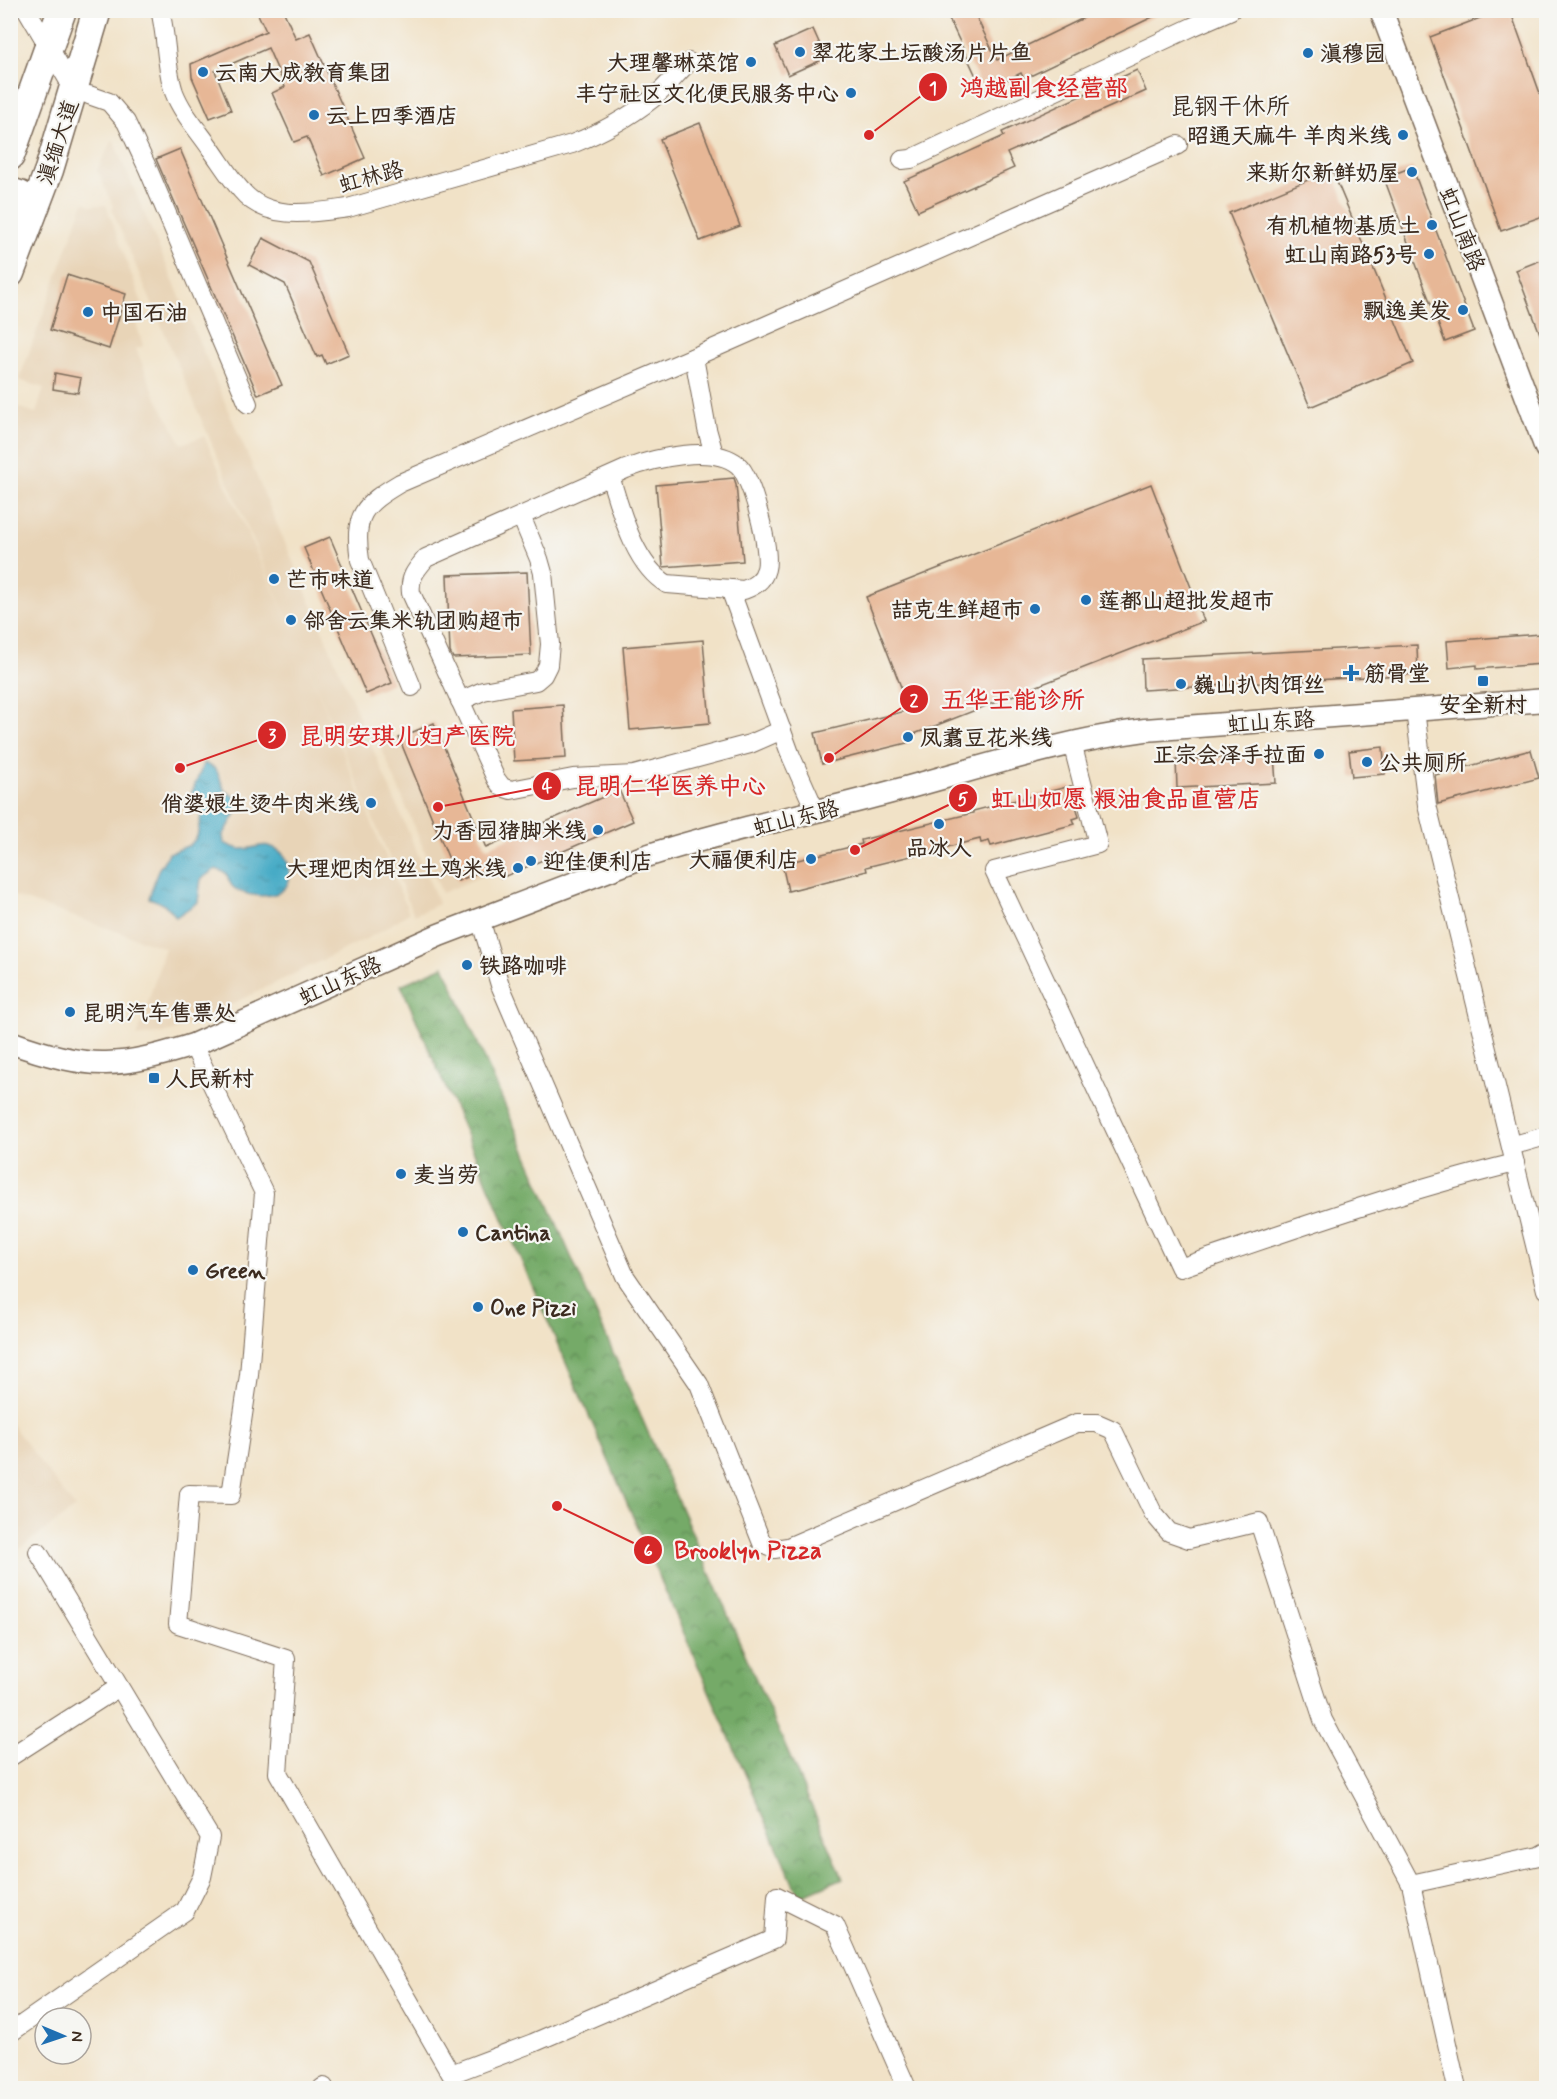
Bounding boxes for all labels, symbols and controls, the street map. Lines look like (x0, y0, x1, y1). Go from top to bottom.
place label: 翠花家土坛酸汤片片鱼 (812, 40, 1032, 68)
place label: 滇穆园 (1320, 41, 1386, 69)
marker: 翠花家土坛酸汤片片鱼 (793, 45, 807, 59)
marker: 滇穆园 (1301, 46, 1315, 60)
place label: 大理馨琳菜馆 (607, 50, 739, 78)
marker: 大理馨琳菜馆 (744, 55, 758, 69)
place label: 云南大成教育集团 (215, 60, 391, 88)
marker: 云南大成教育集团 (196, 65, 210, 79)
callout: 鸿越副食经营部 (918, 66, 1140, 108)
text: 鸿越副食经营部 (960, 74, 1128, 105)
text: 1 (929, 77, 937, 101)
place label: 丰宁社区文化便民服务中心 (575, 81, 839, 109)
marker: 丰宁社区文化便民服务中心 (844, 86, 858, 100)
district label: 昆钢干休所 (1170, 92, 1290, 123)
street label: 滇缅大道 (32, 96, 86, 189)
place label: 云上四季酒店 (326, 103, 458, 131)
marker: 云上四季酒店 (307, 108, 321, 122)
place label: 昭通天麻牛 羊肉米线 (1187, 123, 1391, 151)
marker: 昭通天麻牛 羊肉米线 (1396, 128, 1410, 142)
street label: 虹林路 (336, 156, 407, 200)
place label: 来斯尔新鲜奶屋 (1246, 160, 1400, 188)
marker: 来斯尔新鲜奶屋 (1405, 165, 1419, 179)
street label: 虹山南路 (1432, 184, 1490, 276)
place label: 有机植物基质土 (1266, 213, 1420, 241)
marker: 有机植物基质土 (1425, 218, 1439, 232)
place label: 虹山南路53号 (1284, 242, 1417, 270)
marker: 虹山南路53号 (1422, 247, 1436, 261)
place label: 飘逸美发 (1363, 298, 1451, 326)
place label: 中国石油 (100, 300, 188, 328)
marker: 飘逸美发 (1456, 303, 1470, 317)
marker: 中国石油 (81, 305, 95, 319)
place label: 芒市味道 (286, 567, 374, 595)
marker: 芒市味道 (267, 572, 281, 586)
place label: 莲都山超批发超市 (1098, 588, 1274, 616)
marker: 莲都山超批发超市 (1079, 593, 1093, 607)
place label: 喆克生鲜超市 (891, 597, 1023, 625)
marker: 喆克生鲜超市 (1028, 602, 1042, 616)
place label: 邻舍云集米轨团购超市 (303, 608, 523, 636)
marker: 邻舍云集米轨团购超市 (284, 613, 298, 627)
place label: 筋骨堂 (1364, 661, 1430, 689)
marker: 筋骨堂 (1342, 664, 1360, 682)
place label: 巍山扒肉饵丝 (1193, 672, 1325, 700)
marker: 安全新村 (1476, 674, 1490, 688)
marker: 巍山扒肉饵丝 (1174, 677, 1188, 691)
callout: 五华王能诊所 (899, 678, 1097, 720)
text: 五华王能诊所 (941, 686, 1085, 717)
text: 2 (910, 689, 919, 713)
place label: 安全新村 (1439, 692, 1527, 720)
street label: 虹山东路 (1226, 706, 1316, 740)
callout: 昆明安琪儿妇产医院 (257, 714, 527, 756)
text: 昆明安琪儿妇产医院 (299, 722, 515, 753)
text: 3 (268, 724, 277, 748)
place label: 凤翥豆花米线 (920, 725, 1052, 753)
marker: 凤翥豆花米线 (901, 730, 915, 744)
place label: 正宗会泽手拉面 (1153, 742, 1307, 770)
marker: 正宗会泽手拉面 (1312, 747, 1326, 761)
place label: 公共厕所 (1379, 750, 1467, 778)
marker: 公共厕所 (1360, 755, 1374, 769)
callout: 昆明仁华医养中心 (532, 765, 778, 807)
text: 昆明仁华医养中心 (574, 772, 766, 803)
text: 4 (542, 775, 553, 799)
callout: 虹山如愿 粮油食品直营店 (948, 777, 1273, 819)
text: 虹山如愿 粮油食品直营店 (991, 785, 1261, 816)
text: 5 (958, 788, 969, 812)
place label: 俏婆娘生烫牛肉米线 (161, 791, 359, 819)
street label: 虹山东路 (750, 795, 843, 843)
marker: 俏婆娘生烫牛肉米线 (364, 796, 378, 810)
marker: 品冰人 (932, 817, 946, 831)
place label: 力香园猪脚米线 (432, 818, 586, 846)
marker: 力香园猪脚米线 (591, 823, 605, 837)
place label: 品冰人 (906, 835, 972, 863)
place label: 大福便利店 (689, 847, 799, 875)
place label: 迎佳便利店 (543, 849, 653, 877)
marker: 大福便利店 (804, 852, 818, 866)
marker: 迎佳便利店 (524, 854, 538, 868)
place label: 大理𤆵肉饵丝土鸡米线 (286, 856, 506, 884)
marker: 大理𤆵肉饵丝土鸡米线 (511, 861, 525, 875)
street label: 虹山东路 (295, 951, 387, 1013)
place label: 铁路咖啡 (479, 953, 567, 981)
marker: 铁路咖啡 (460, 958, 474, 972)
place label: 昆明汽车售票处 (82, 1000, 236, 1028)
marker: 昆明汽车售票处 (63, 1005, 77, 1019)
place label: 人民新村 (166, 1066, 254, 1094)
marker: 人民新村 (147, 1071, 161, 1085)
place label: 麦当劳 (413, 1162, 479, 1190)
marker: 麦当劳 (394, 1167, 408, 1181)
place label: Cantina (475, 1220, 551, 1248)
marker: Cantina (456, 1225, 470, 1239)
place label: Green (205, 1258, 266, 1286)
marker: Green (186, 1263, 200, 1277)
place label: One Pizzi (490, 1295, 576, 1323)
marker: One Pizzi (471, 1300, 485, 1314)
callout: Brooklyn Pizza (633, 1529, 834, 1571)
text: Brooklyn Pizza (674, 1536, 822, 1567)
text: 6 (643, 1539, 653, 1563)
north arrow (33, 2006, 93, 2066)
text: N (66, 2031, 87, 2042)

